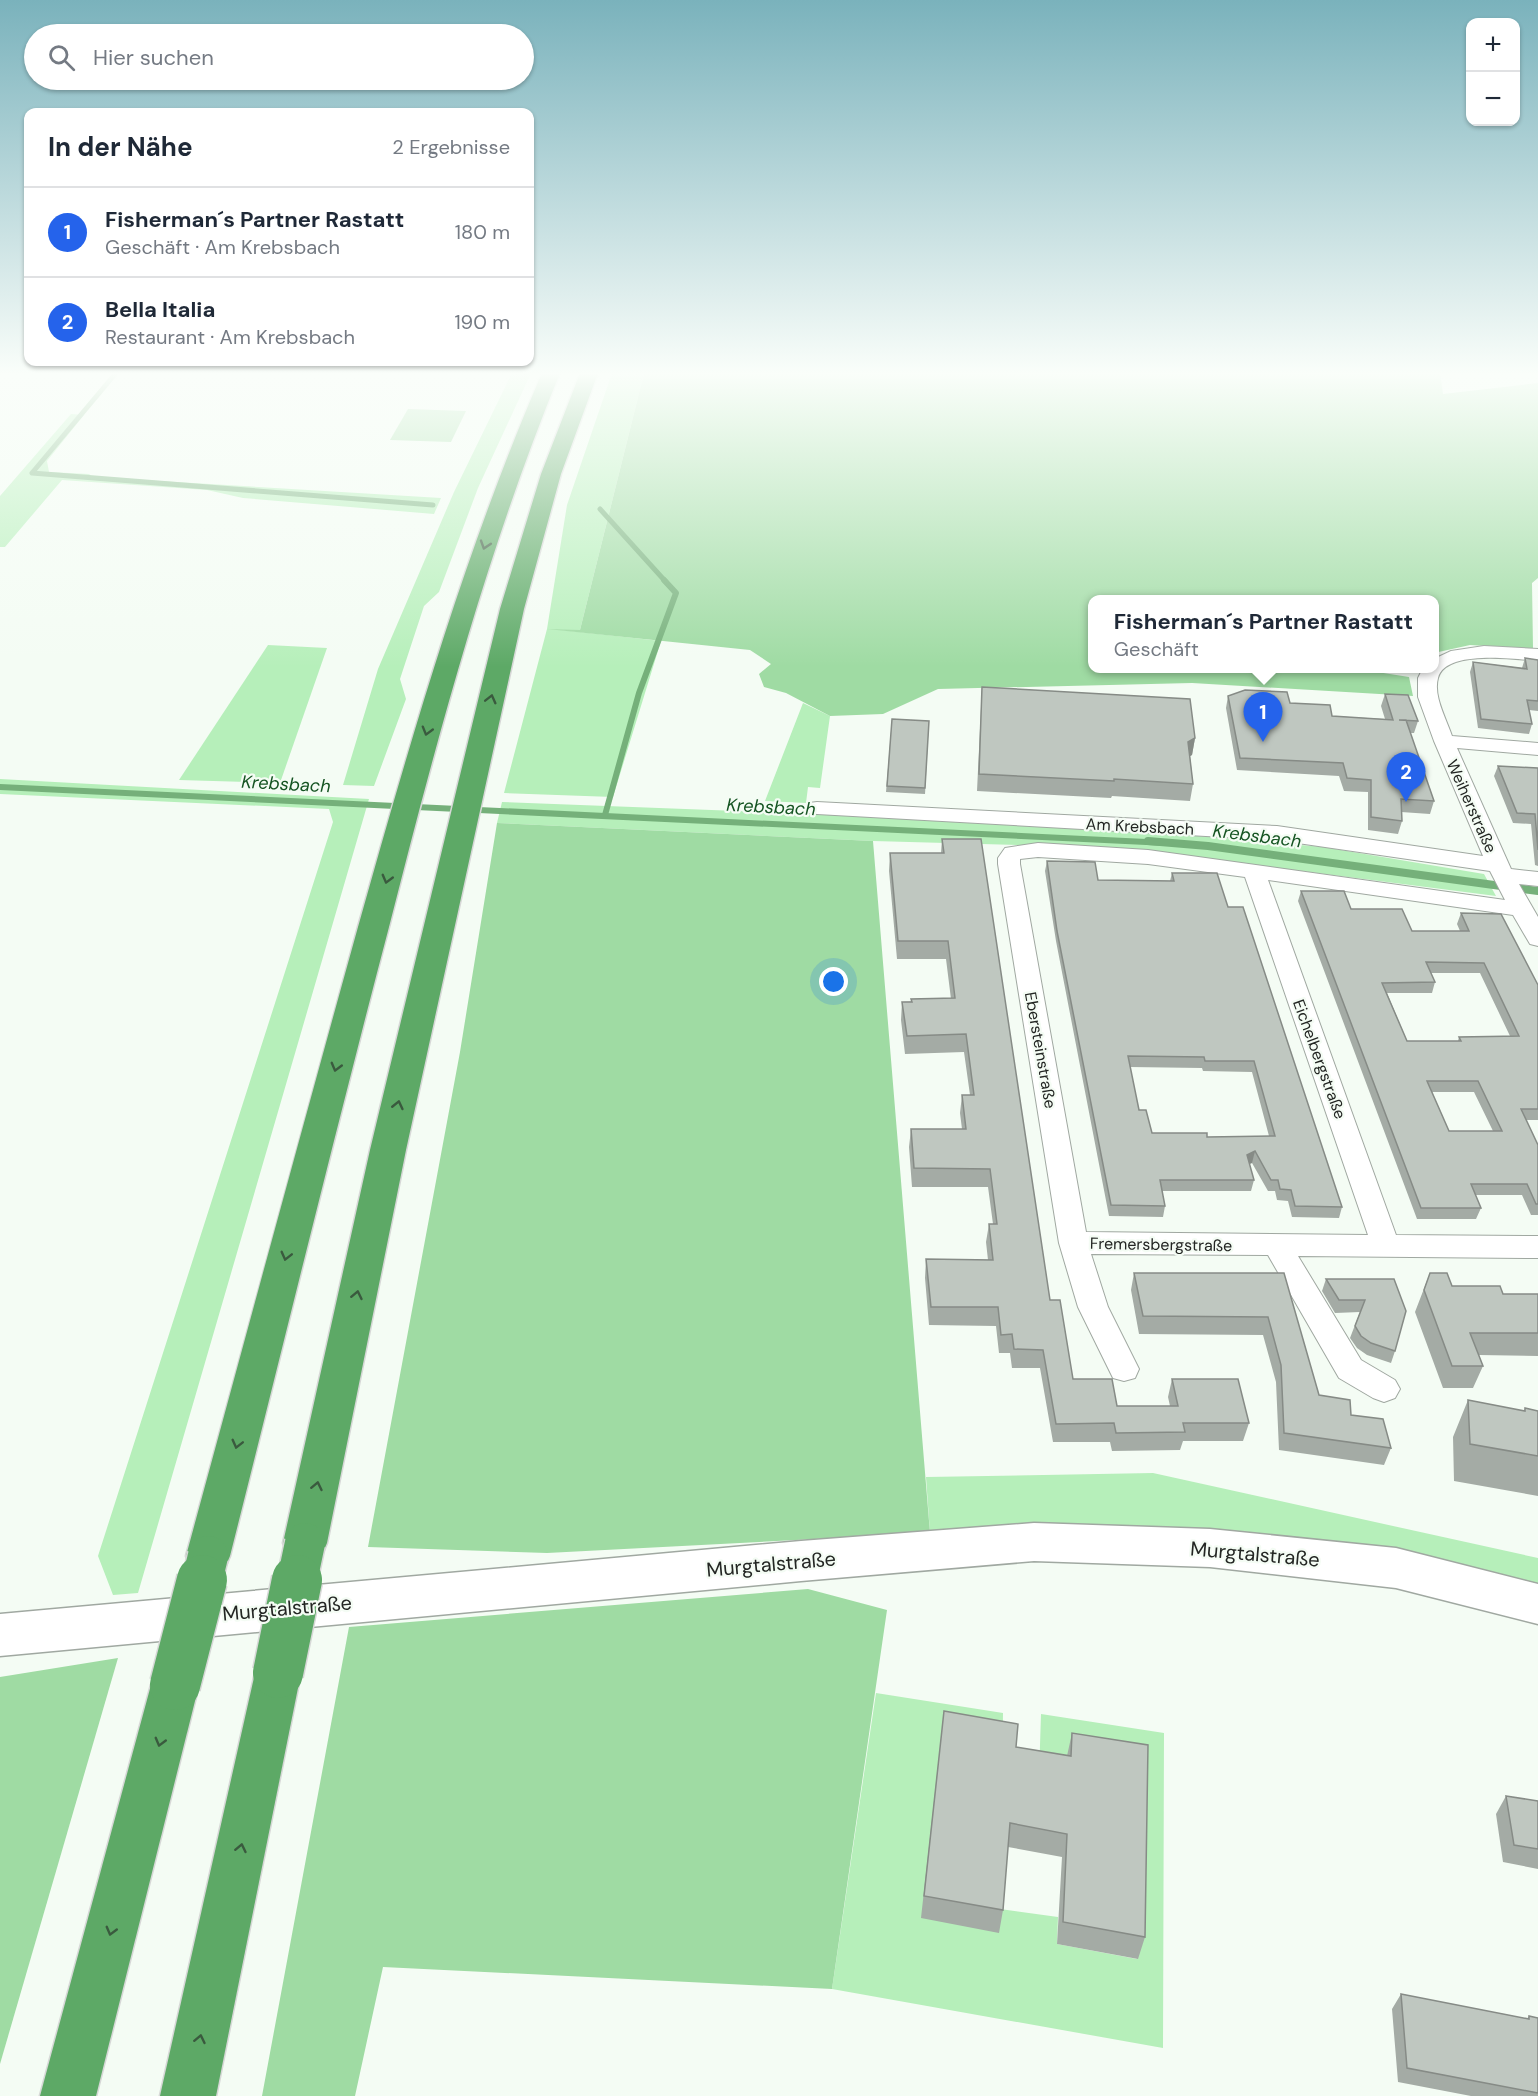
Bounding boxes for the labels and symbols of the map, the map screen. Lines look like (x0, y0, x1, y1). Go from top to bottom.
one-way arrow (479, 539, 492, 550)
pin: 1 (1244, 692, 1282, 742)
one-way arrow (483, 694, 496, 704)
one-way arrow (422, 726, 434, 736)
pin: 2 (1386, 752, 1426, 802)
street label: Weiherstraße (1442, 756, 1501, 856)
water label: Krebsbach (241, 770, 331, 798)
water label: Krebsbach (726, 793, 816, 821)
street label: Am Krebsbach (1085, 813, 1195, 840)
water label: Krebsbach (1211, 819, 1303, 853)
one-way arrow (381, 874, 394, 884)
your location (819, 967, 848, 996)
street label: Ebersteinstraße (1020, 990, 1061, 1110)
street label: Eichelbergstraße (1288, 997, 1351, 1122)
one-way arrow (330, 1062, 343, 1072)
one-way arrow (391, 1100, 404, 1110)
street label: Fremersbergstraße (1090, 1233, 1232, 1256)
one-way arrow (281, 1250, 293, 1260)
one-way arrow (350, 1291, 363, 1301)
one-way arrow (232, 1439, 245, 1449)
one-way arrow (310, 1481, 323, 1491)
street label: Murgtalstraße (1189, 1535, 1321, 1573)
street label: Murgtalstraße (705, 1545, 837, 1583)
street label: Murgtalstraße (221, 1589, 353, 1627)
one-way arrow (155, 1737, 168, 1747)
one-way arrow (233, 1843, 246, 1853)
one-way arrow (106, 1925, 119, 1935)
one-way arrow (193, 2034, 206, 2044)

